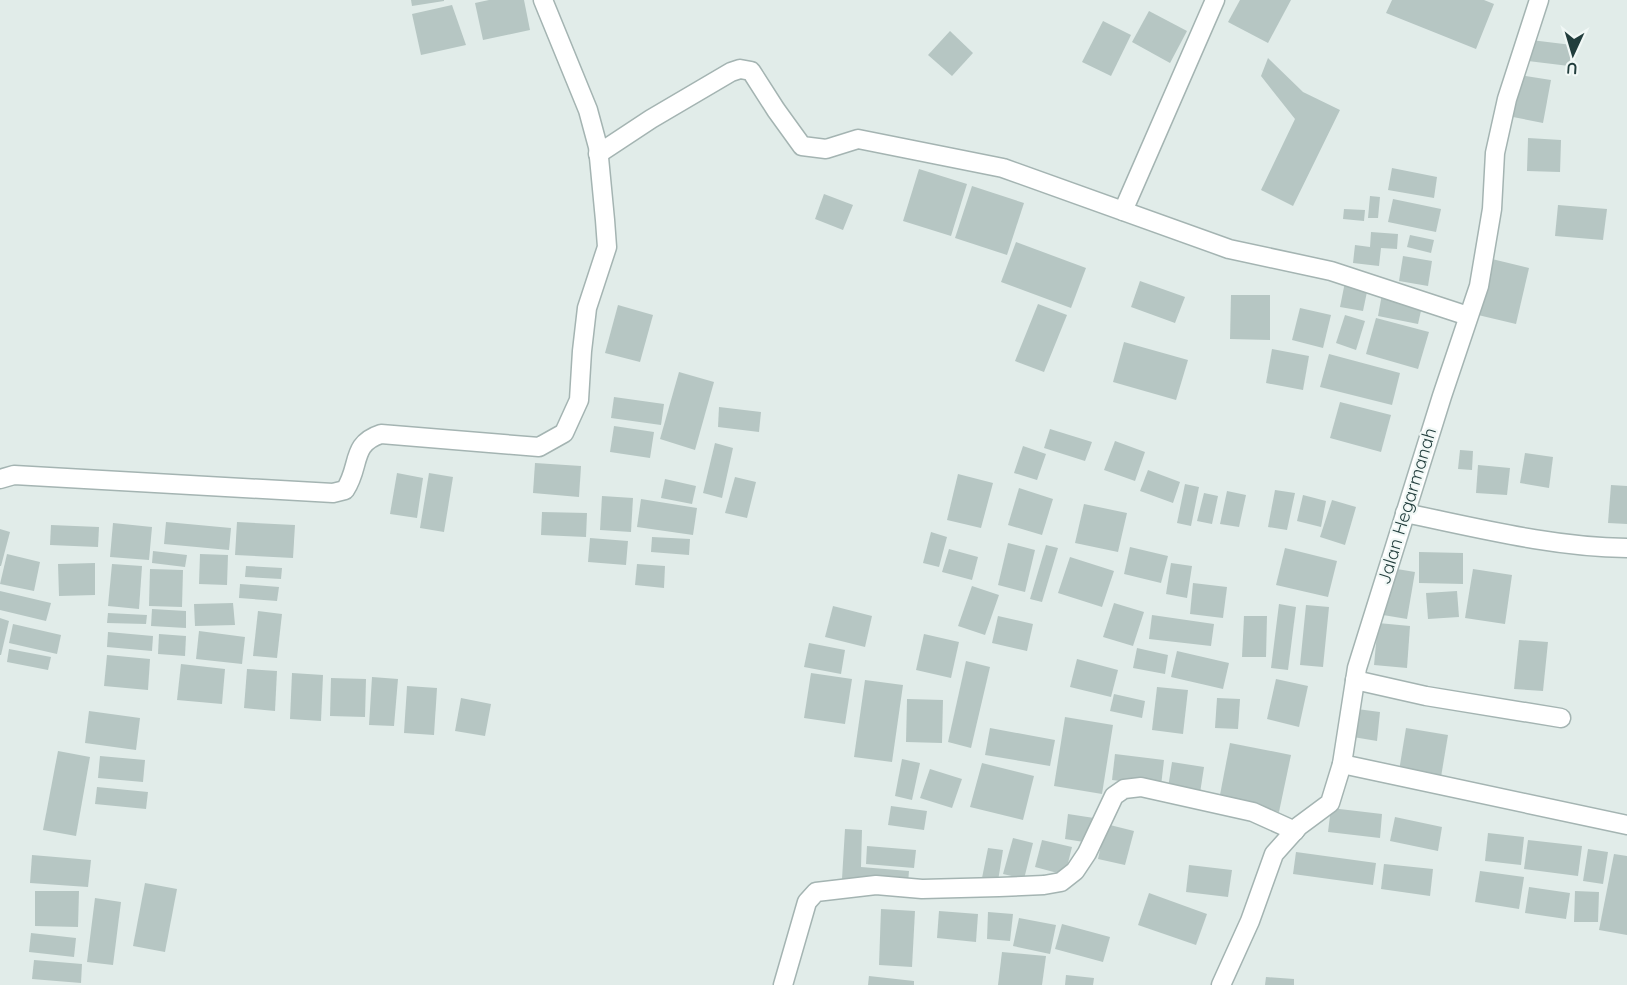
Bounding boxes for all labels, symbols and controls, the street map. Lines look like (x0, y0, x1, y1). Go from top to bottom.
north arrow (1543, 24, 1603, 84)
text: U (1566, 59, 1578, 79)
street label: Jalan Hegarmanah (1372, 425, 1441, 587)

